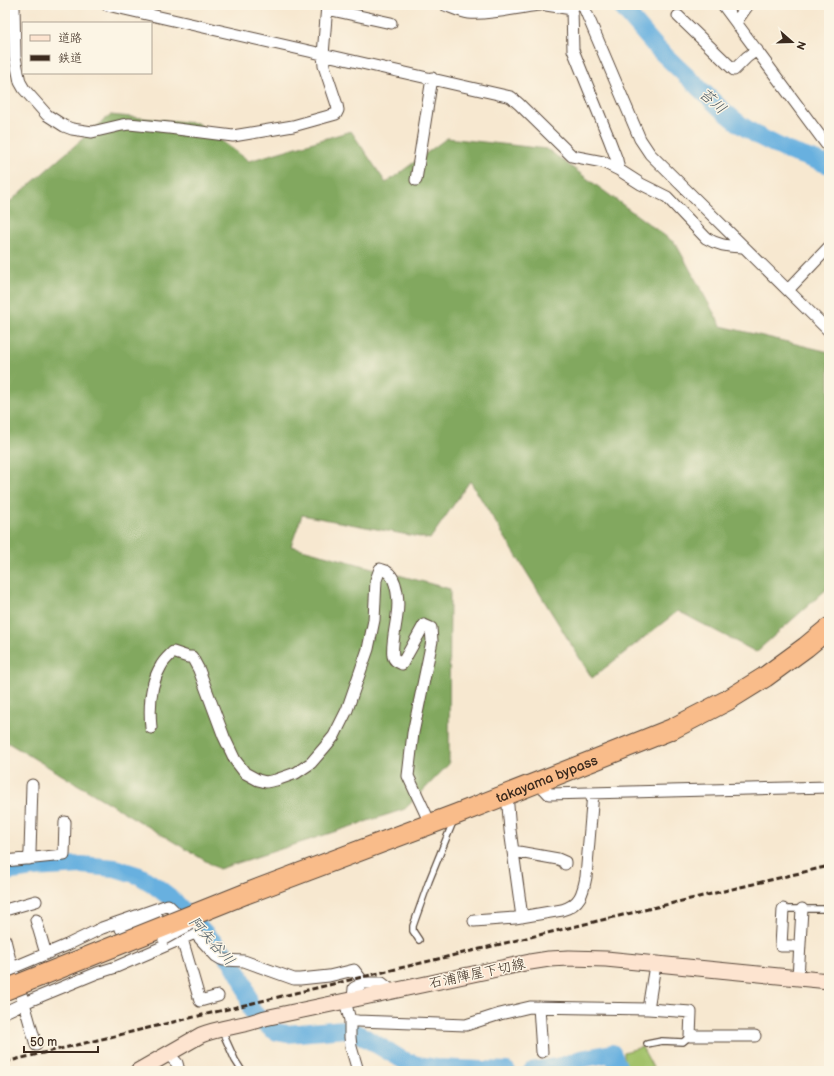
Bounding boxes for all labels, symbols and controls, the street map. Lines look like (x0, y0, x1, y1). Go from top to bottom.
legend (22, 22, 152, 74)
north arrow (772, 22, 812, 62)
text: 道路 (58, 31, 82, 46)
text: N (793, 39, 808, 51)
text: 鉄道 (58, 51, 82, 66)
water label: 苔川 (695, 84, 730, 118)
street label: takayama bypass (494, 752, 600, 807)
water label: 阿矢谷川 (184, 913, 239, 970)
street label: 石浦陣屋下切線 (427, 955, 527, 992)
scale bar (24, 1028, 98, 1054)
text: 50 m (30, 1035, 57, 1050)

